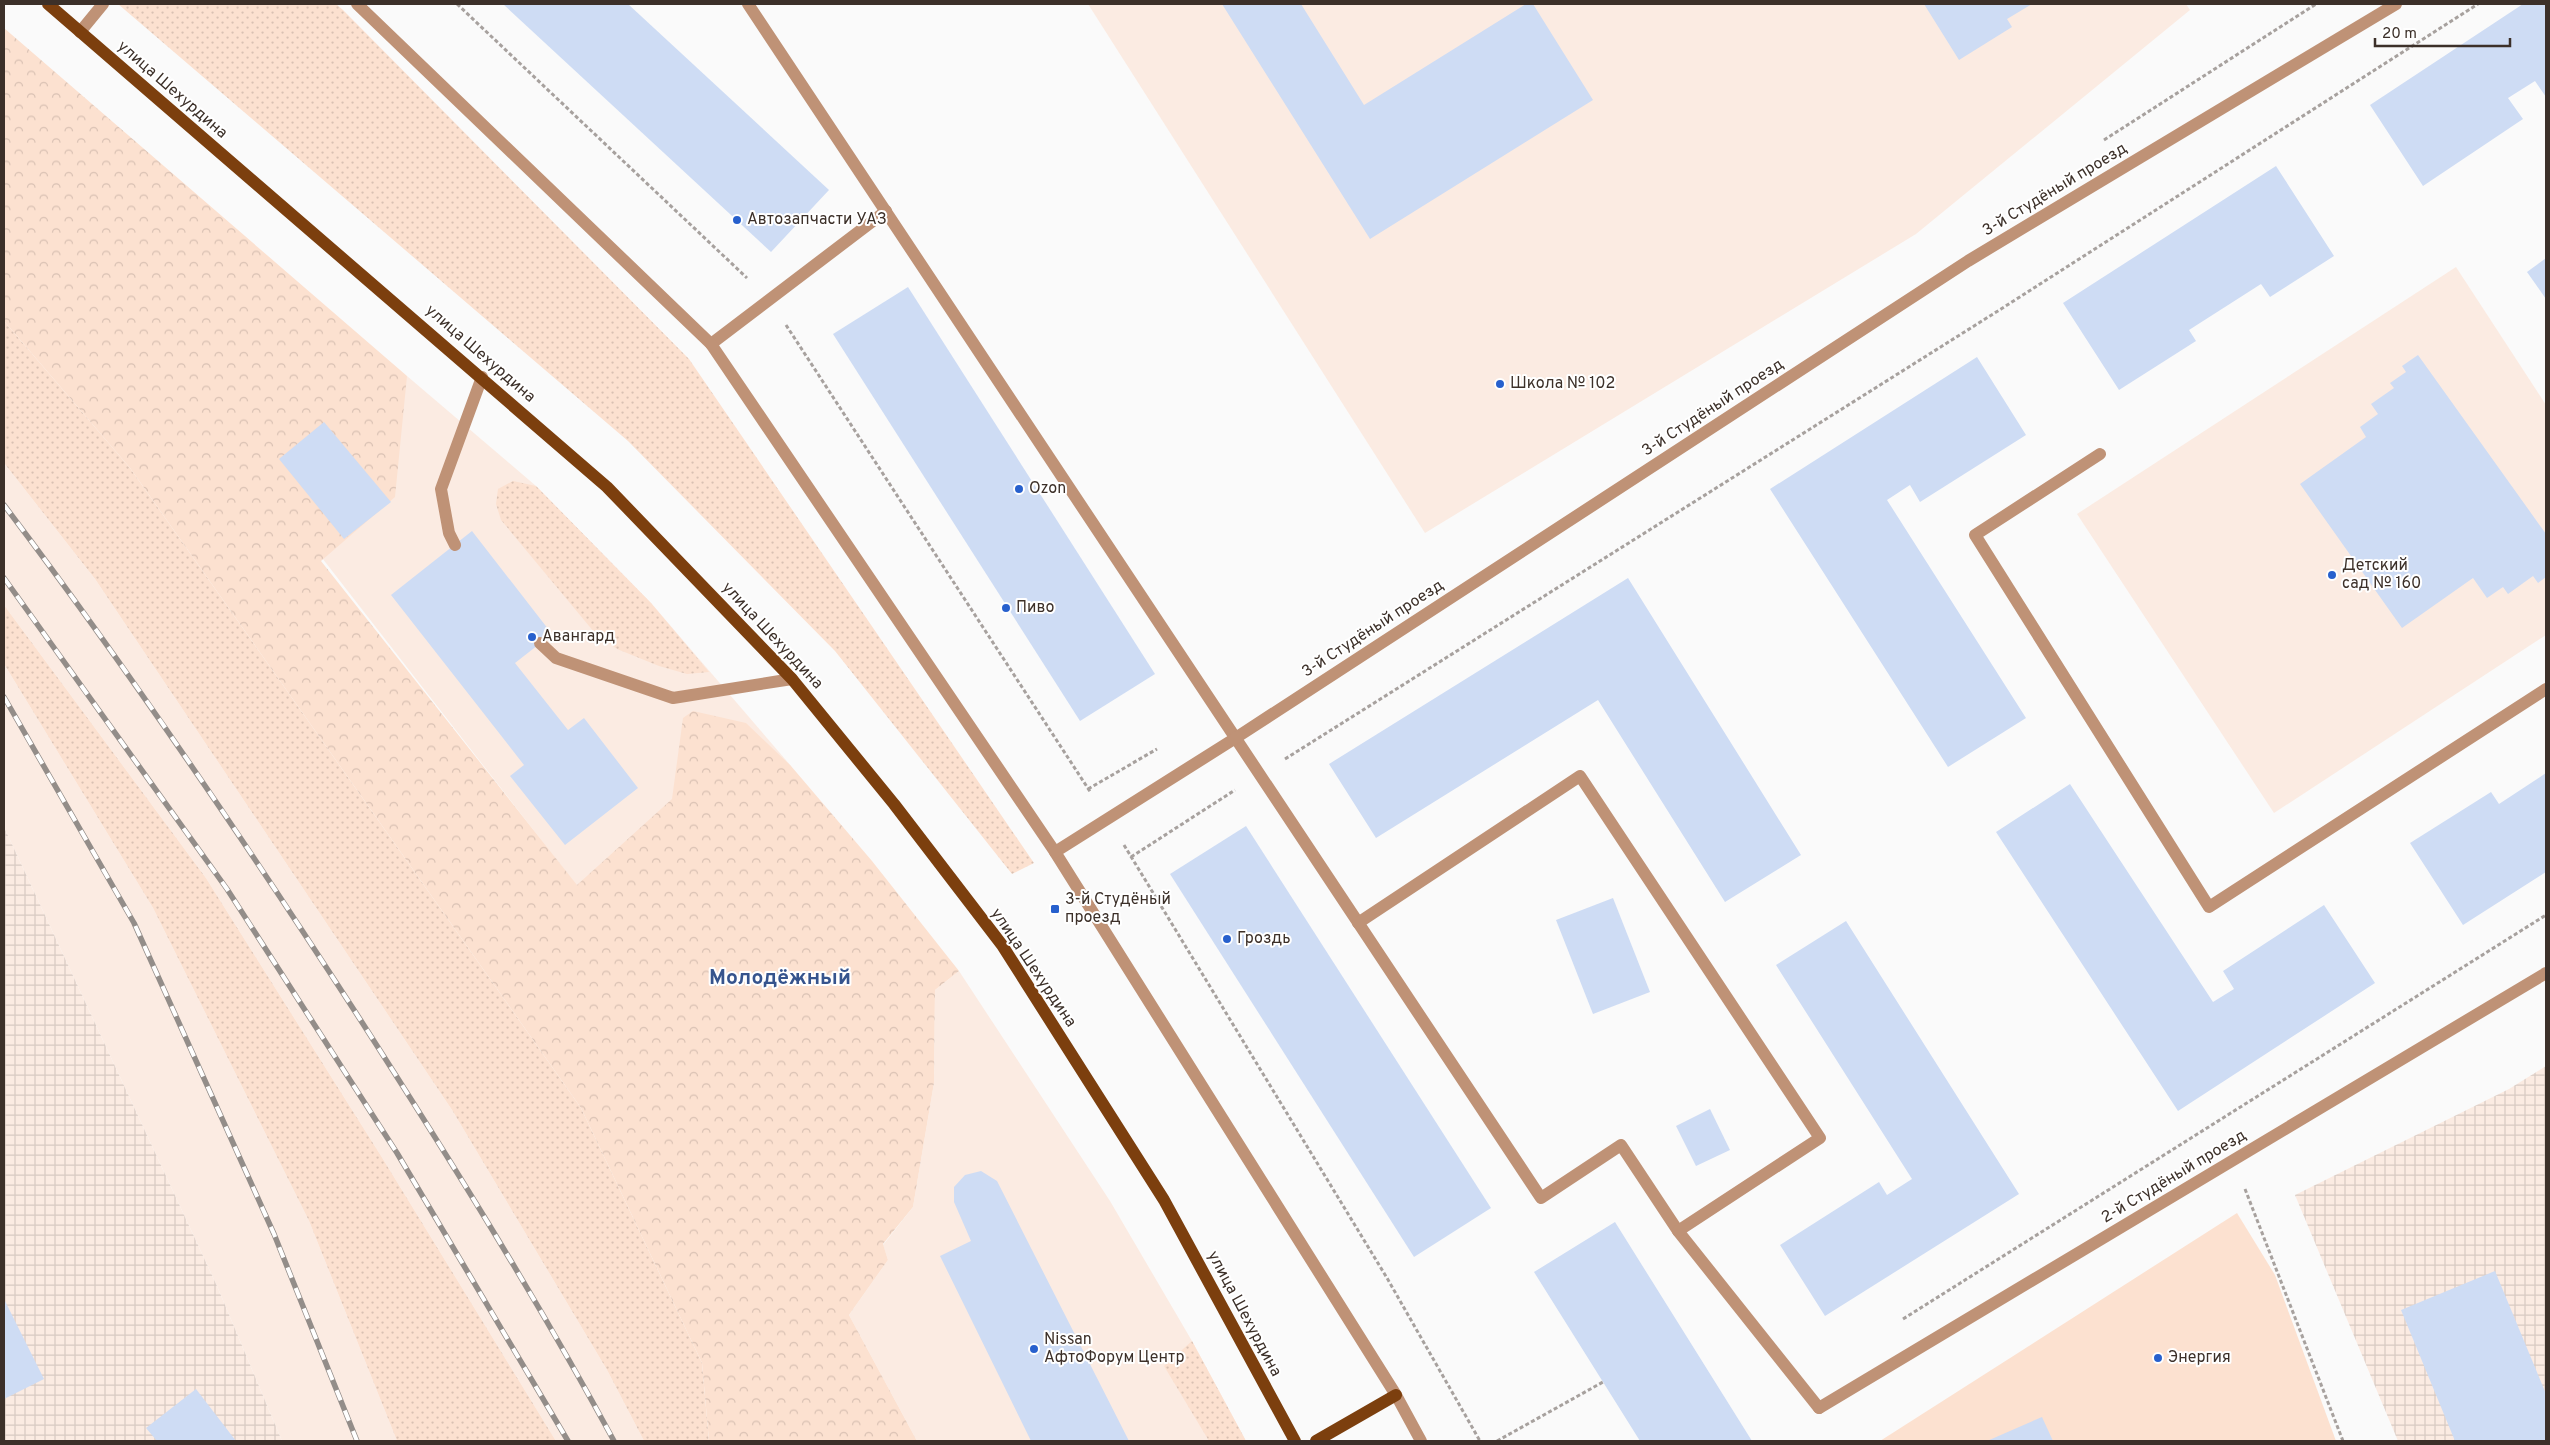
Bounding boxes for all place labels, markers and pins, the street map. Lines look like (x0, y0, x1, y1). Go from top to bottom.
place label: Автозапчасти УАЗ (747, 210, 887, 230)
marker: Автозапчасти УАЗ (731, 214, 743, 226)
place label: Школа № 102 (1510, 374, 1615, 394)
marker: Школа № 102 (1494, 378, 1506, 390)
place label: Ozon (1029, 479, 1066, 499)
marker: Ozon (1013, 483, 1025, 495)
place label: Детский сад № 160 (2342, 556, 2421, 594)
marker: Детский сад № 160 (2326, 569, 2338, 581)
place label: Пиво (1016, 598, 1054, 618)
marker: Пиво (1000, 602, 1012, 614)
place label: Авангард (542, 627, 615, 647)
marker: Авангард (526, 631, 538, 643)
place label: 3-й Студёный проезд (1065, 890, 1171, 928)
marker: 3-й Студёный проезд (1049, 903, 1061, 915)
place label: Гроздь (1237, 929, 1291, 949)
marker: Гроздь (1221, 933, 1233, 945)
place label: Nissan АфтоФорум Центр (1044, 1330, 1184, 1368)
marker: Nissan АфтоФорум Центр (1028, 1343, 1040, 1355)
place label: Энергия (2168, 1348, 2231, 1368)
marker: Энергия (2152, 1352, 2164, 1364)

